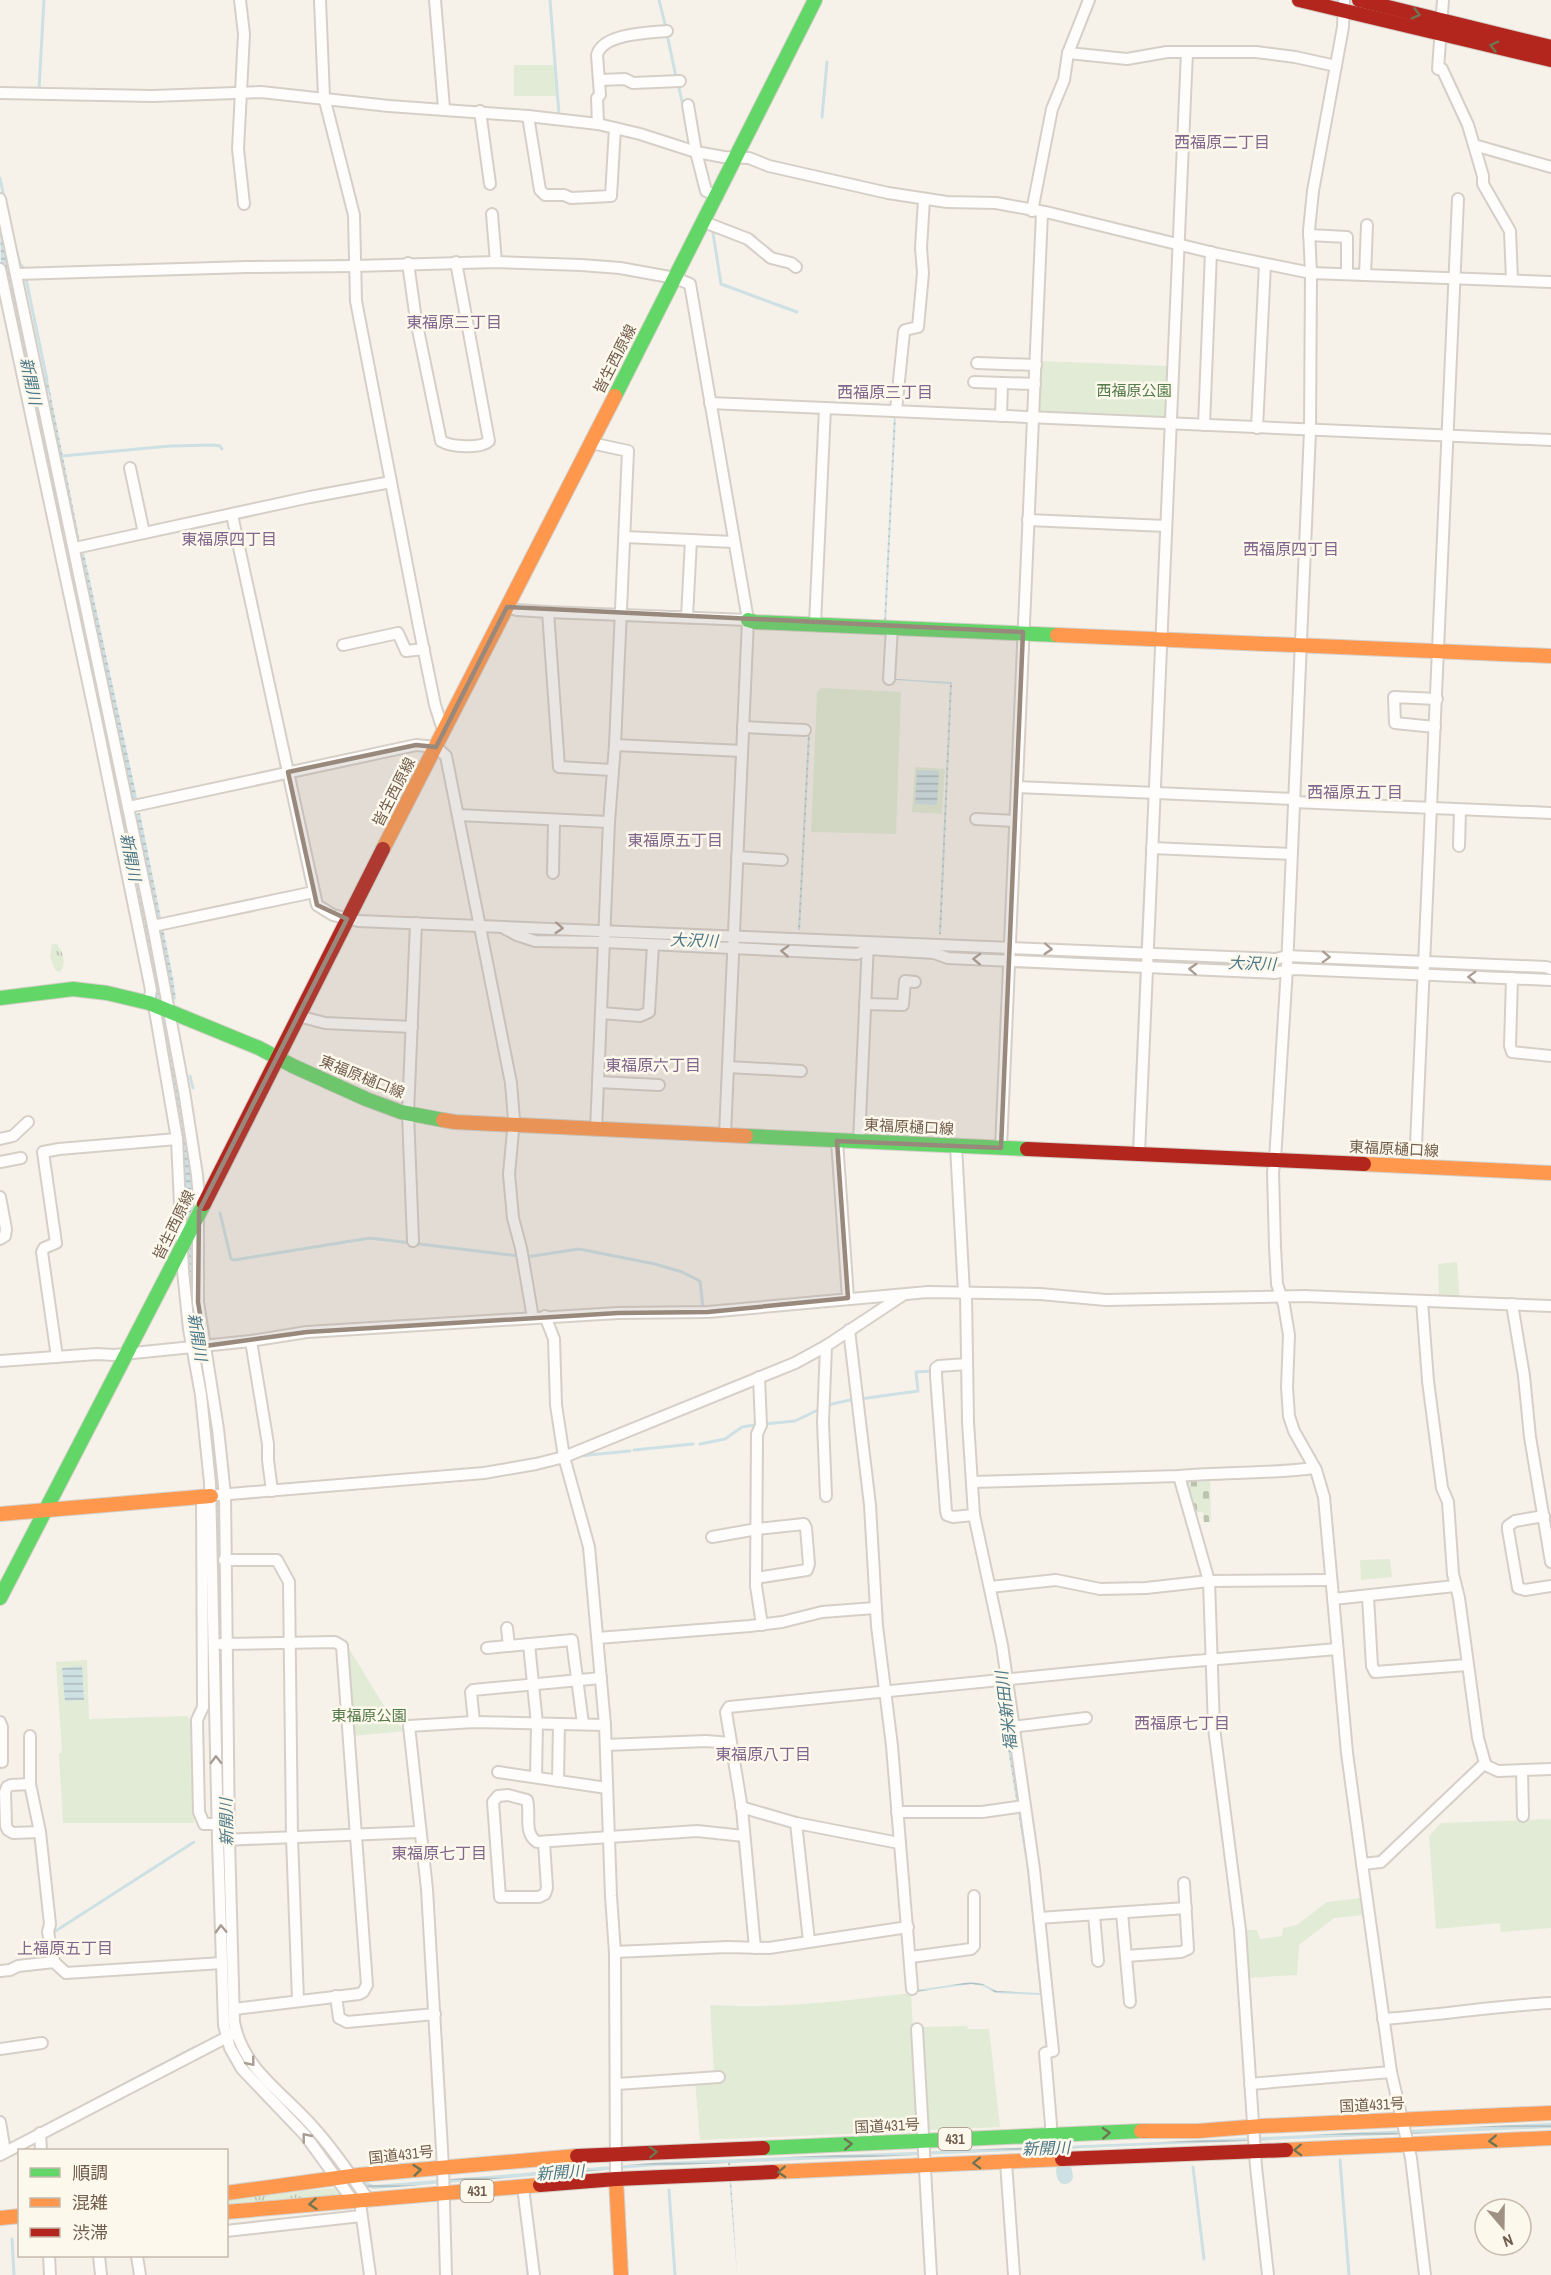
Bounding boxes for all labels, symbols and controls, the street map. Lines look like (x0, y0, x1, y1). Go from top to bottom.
one-way arrow (1411, 7, 1421, 20)
one-way arrow (1489, 40, 1499, 53)
district label: 西福原二丁目 (1174, 131, 1270, 153)
district label: 東福原三丁目 (406, 311, 502, 333)
street label: 皆生西原線 (588, 321, 641, 397)
water label: 新開川 (15, 355, 47, 409)
park label: 西福原公園 (1096, 380, 1172, 401)
district label: 西福原三丁目 (837, 381, 933, 403)
district label: 東福原四丁目 (181, 528, 277, 550)
district label: 西福原四丁目 (1243, 538, 1339, 560)
street label: 皆生西原線 (367, 754, 420, 830)
district label: 西福原五丁目 (1307, 781, 1403, 803)
district label: 東福原五丁目 (627, 829, 723, 851)
water label: 新開川 (116, 831, 147, 885)
one-way arrow (555, 922, 564, 935)
water label: 大沢川 (670, 928, 720, 952)
one-way arrow (1043, 942, 1052, 955)
one-way arrow (780, 944, 789, 957)
water label: 大沢川 (1228, 951, 1278, 975)
one-way arrow (1321, 951, 1330, 964)
one-way arrow (973, 953, 982, 966)
one-way arrow (1189, 963, 1198, 976)
one-way arrow (1467, 970, 1476, 983)
street label: 東福原樋口線 (317, 1050, 408, 1103)
district label: 東福原六丁目 (605, 1054, 701, 1076)
street label: 東福原樋口線 (864, 1114, 955, 1139)
street label: 東福原樋口線 (1349, 1136, 1440, 1161)
street label: 皆生西原線 (148, 1186, 199, 1263)
water label: 新開川 (183, 1312, 213, 1364)
water label: 福米新田川 (990, 1668, 1022, 1752)
park label: 東福原公園 (331, 1705, 407, 1726)
district label: 西福原七丁目 (1134, 1712, 1230, 1734)
district label: 東福原八丁目 (715, 1743, 811, 1765)
one-way arrow (210, 1756, 222, 1765)
water label: 新開川 (215, 1796, 237, 1846)
district label: 東福原七丁目 (391, 1842, 487, 1864)
one-way arrow (215, 1925, 227, 1934)
district label: 上福原五丁目 (17, 1937, 113, 1959)
one-way arrow (243, 2055, 254, 2066)
street label: 国道431号 (1339, 2092, 1405, 2117)
street label: 国道431号 (854, 2113, 920, 2138)
one-way arrow (1101, 2126, 1110, 2139)
road number: 431 (938, 2128, 972, 2150)
one-way arrow (302, 2132, 313, 2143)
one-way arrow (1488, 2134, 1497, 2147)
water label: 新開川 (1022, 2136, 1072, 2160)
one-way arrow (844, 2137, 853, 2150)
street label: 国道431号 (367, 2141, 435, 2168)
one-way arrow (1293, 2143, 1302, 2156)
one-way arrow (649, 2146, 658, 2159)
legend (18, 2149, 228, 2257)
one-way arrow (973, 2157, 982, 2170)
water label: 新開川 (535, 2159, 587, 2185)
text: 順調 (72, 2160, 108, 2185)
one-way arrow (413, 2164, 422, 2177)
one-way arrow (778, 2165, 787, 2178)
road number: 431 (460, 2180, 494, 2202)
text: 混雑 (72, 2190, 108, 2215)
one-way arrow (308, 2197, 318, 2210)
north arrow (1473, 2197, 1533, 2257)
text: 渋滞 (72, 2220, 108, 2245)
text: N (1500, 2229, 1516, 2253)

